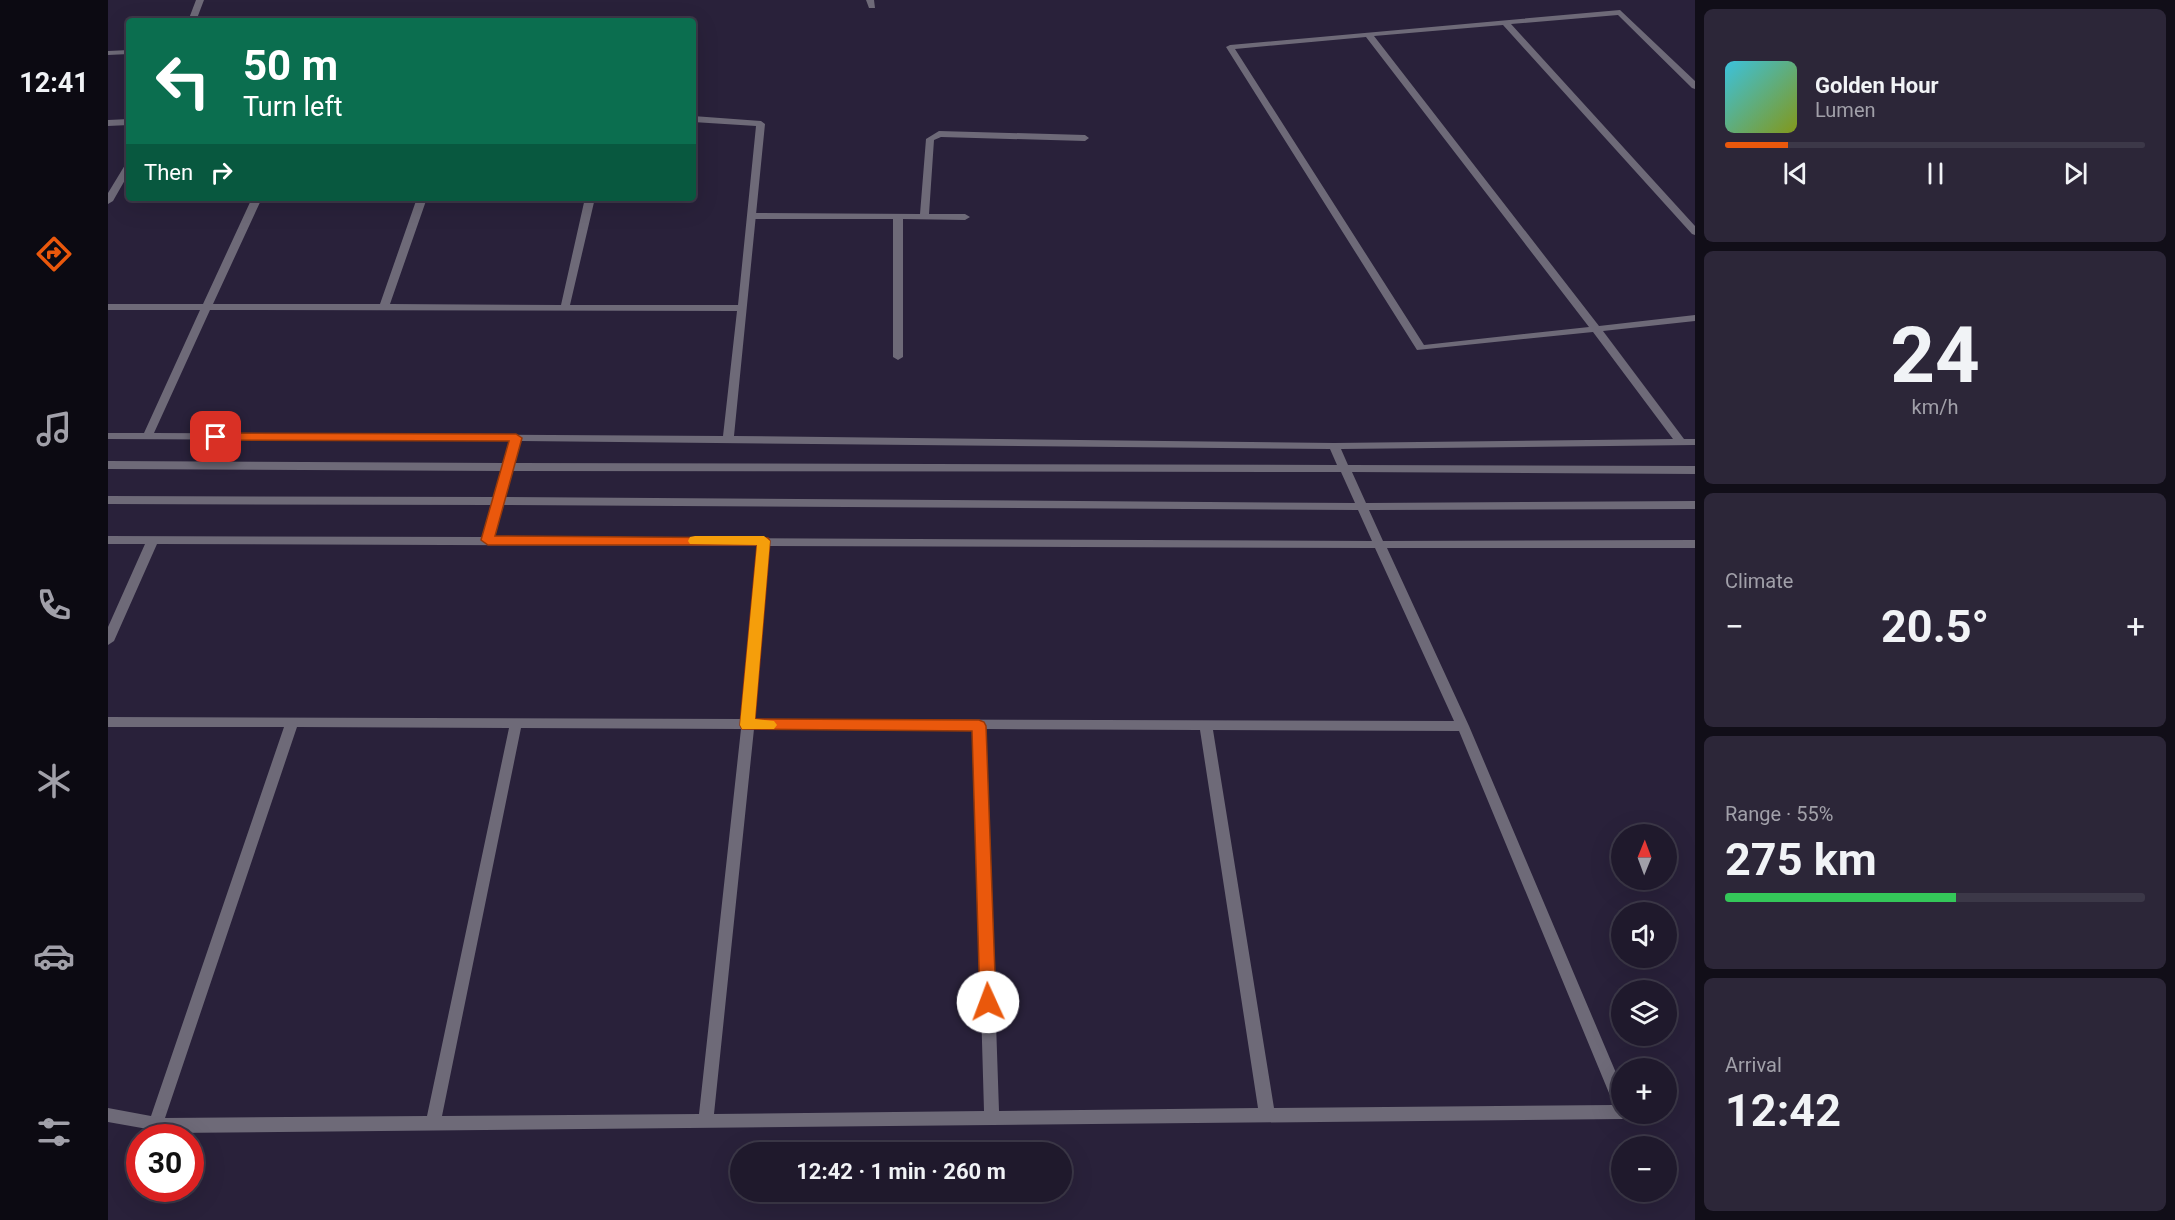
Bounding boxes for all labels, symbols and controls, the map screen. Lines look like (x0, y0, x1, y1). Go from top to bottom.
text: 50 m (243, 41, 338, 90)
icon: left (144, 42, 222, 120)
text: 12:41 (19, 67, 89, 99)
text: Golden Hour (1815, 73, 1939, 98)
text: Turn left (243, 91, 343, 123)
text: Lumen (1815, 98, 1876, 122)
icon: right (205, 156, 238, 189)
icon: previous (1779, 157, 1812, 190)
icon: pause (1919, 157, 1952, 190)
icon: next (2059, 157, 2092, 190)
text: Then (144, 160, 193, 185)
icon: directions (33, 233, 75, 275)
text: 24 (1890, 310, 1980, 401)
text: km/h (1912, 395, 1958, 419)
icon: music (33, 408, 75, 450)
pin (190, 411, 241, 462)
icon: arrive (199, 420, 232, 453)
text: Climate (1725, 569, 1793, 593)
icon: phone (33, 584, 75, 626)
text: 20.5° (1881, 600, 1989, 653)
text: − (1725, 607, 1744, 646)
text: + (2126, 607, 2145, 646)
icon: climate (33, 760, 75, 802)
text: Range · 55% (1725, 802, 1833, 826)
north arrow (1611, 824, 1677, 890)
map controls (1611, 824, 1677, 1202)
text: 275 km (1725, 833, 1877, 886)
button: sound (1611, 902, 1677, 968)
icon: car (33, 935, 75, 977)
position arrow (956, 970, 1020, 1034)
button: layers (1611, 980, 1677, 1046)
text: Arrival (1725, 1053, 1782, 1077)
button: + (1611, 1058, 1677, 1124)
text: 12:42 (1725, 1084, 1841, 1137)
icon: filters (33, 1111, 75, 1153)
speed limit sign: 30 (126, 1124, 204, 1202)
button: − (1611, 1136, 1677, 1202)
text: 12:42 · 1 min · 260 m (796, 1159, 1006, 1184)

